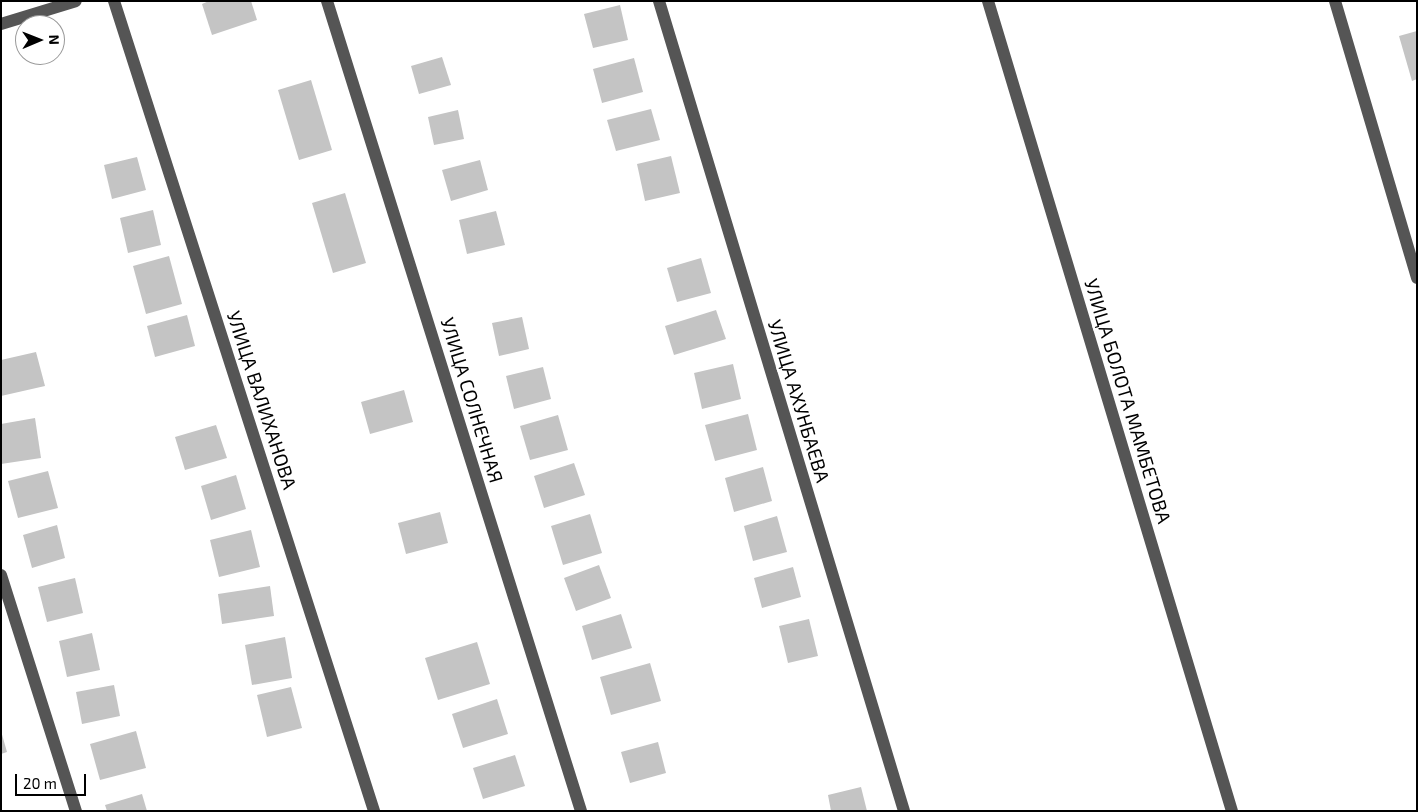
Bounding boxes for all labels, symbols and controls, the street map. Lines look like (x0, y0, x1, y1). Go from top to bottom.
north arrow (15, 15, 65, 65)
text: N (46, 35, 63, 45)
street label: УЛИЦА БОЛОТА МАМБЕТОВА (1080, 276, 1176, 526)
street label: УЛИЦА ВАЛИХАНОВА (222, 308, 302, 492)
street label: УЛИЦА СОЛНЕЧНАЯ (436, 315, 508, 485)
street label: УЛИЦА АХУНБАЕВА (763, 317, 835, 485)
scale bar (18, 764, 89, 796)
text: 20 m (23, 774, 57, 792)

